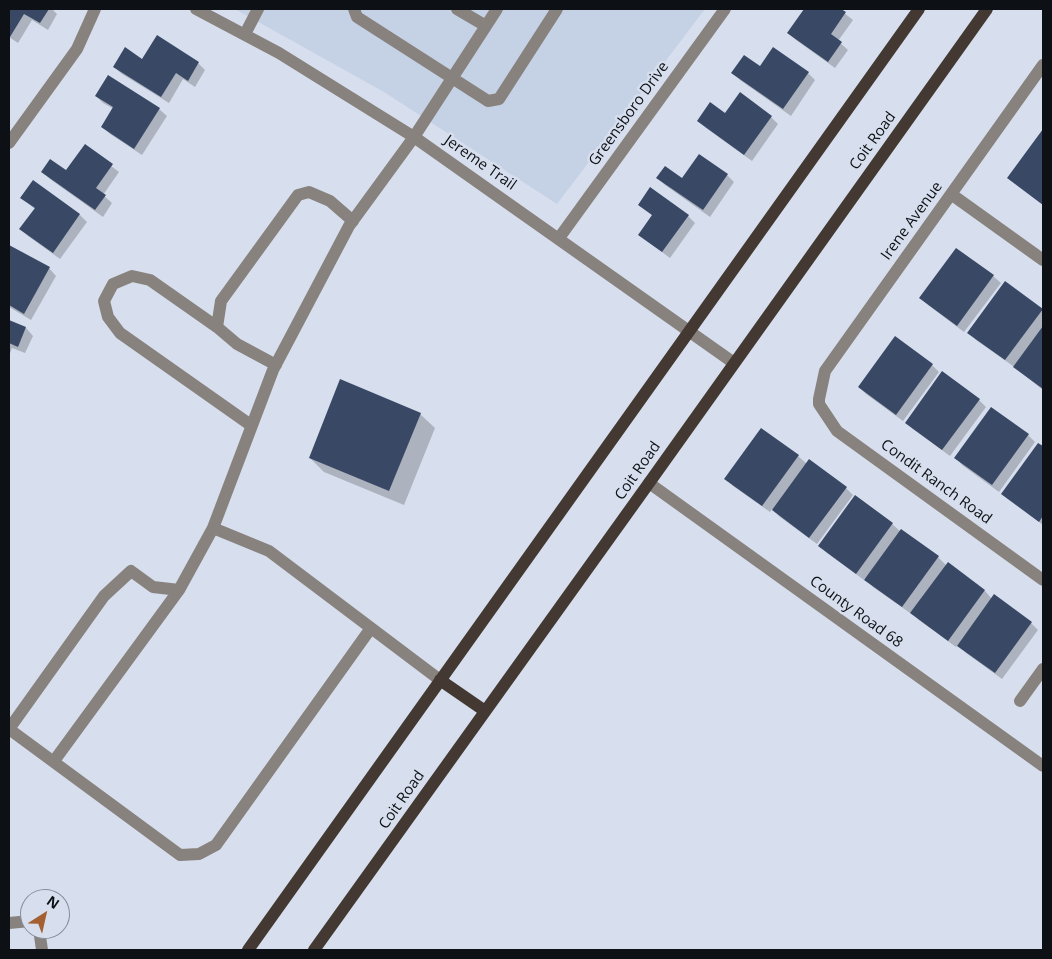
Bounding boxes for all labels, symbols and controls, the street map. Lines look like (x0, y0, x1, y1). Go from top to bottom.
street label: Greensboro Drive (585, 58, 673, 170)
street label: Coit Road (846, 108, 900, 174)
street label: Jereme Trail (441, 132, 519, 194)
street label: Irene Avenue (878, 178, 946, 264)
street label: Condit Ranch Road (877, 436, 995, 528)
street label: Coit Road (611, 438, 665, 504)
street label: County Road 68 (806, 572, 906, 652)
street label: Coit Road (375, 767, 429, 833)
north arrow (20, 889, 70, 939)
text: N (43, 891, 63, 913)

